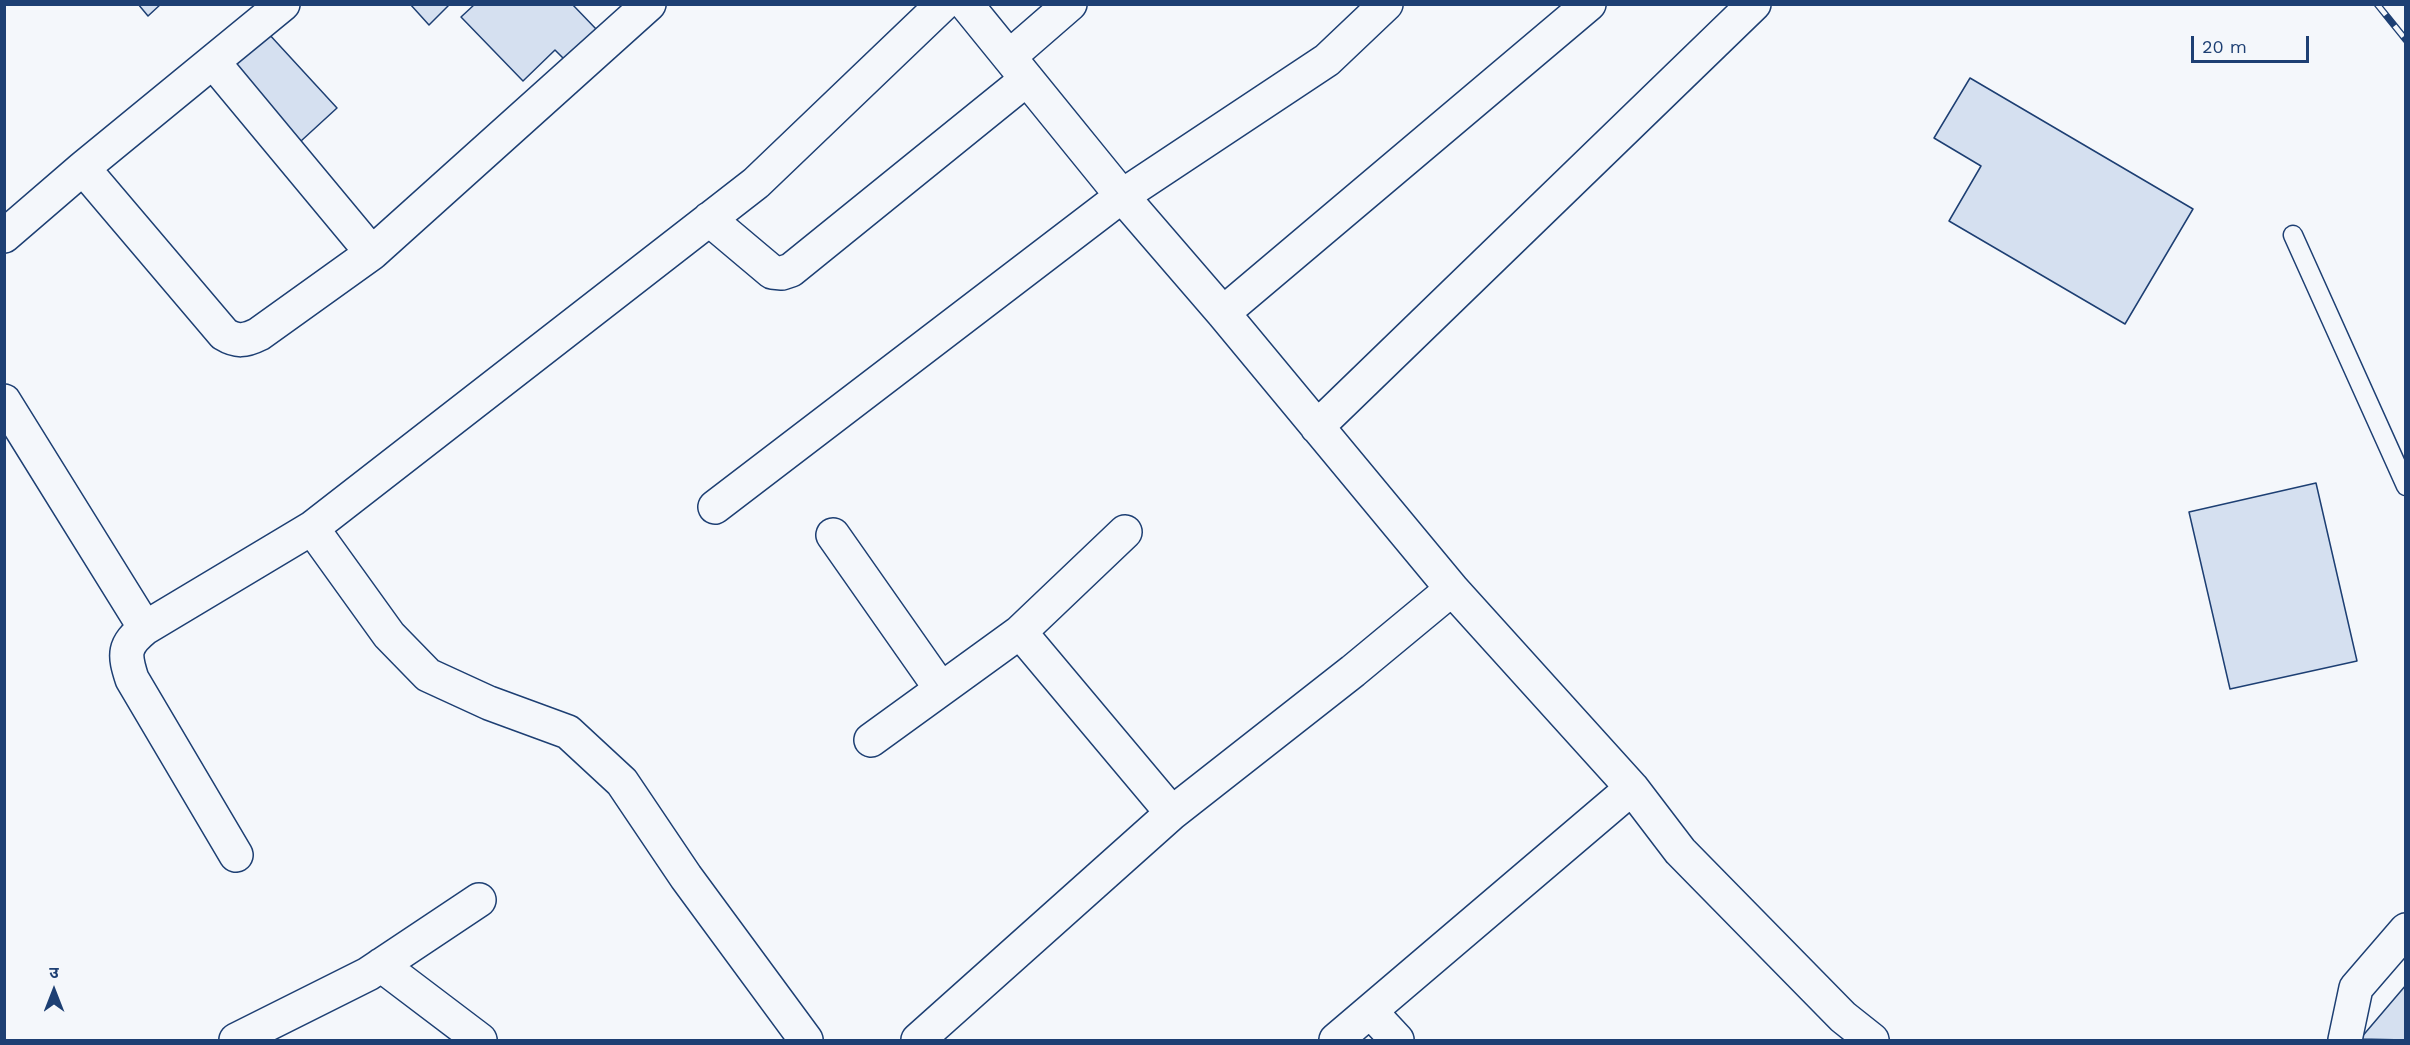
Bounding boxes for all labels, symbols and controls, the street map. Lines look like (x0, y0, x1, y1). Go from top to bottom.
scale bar (2194, 24, 2312, 62)
text: 20 m (2202, 36, 2247, 57)
north arrow (24, 961, 84, 1021)
text: उ (49, 963, 59, 982)

